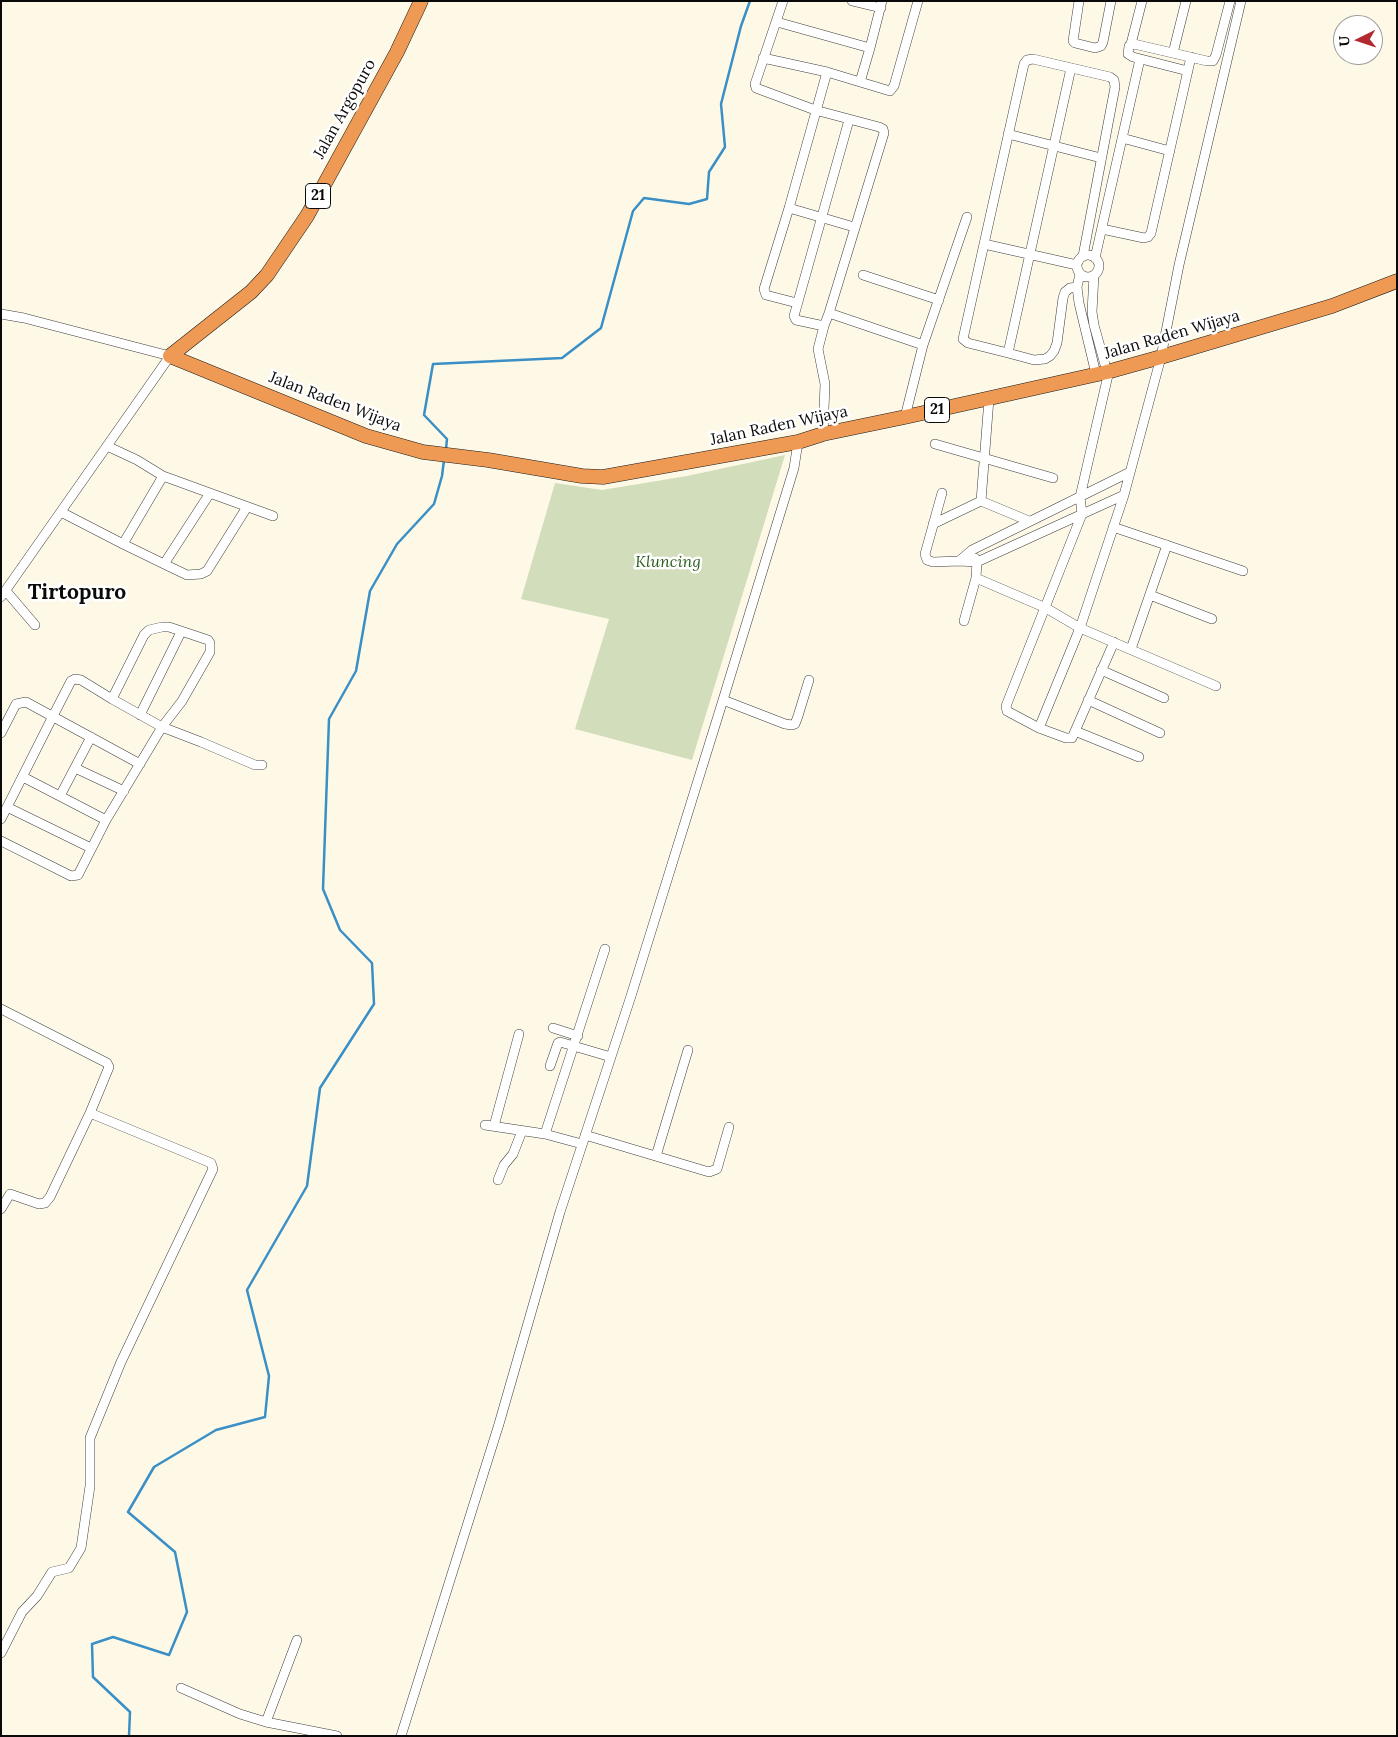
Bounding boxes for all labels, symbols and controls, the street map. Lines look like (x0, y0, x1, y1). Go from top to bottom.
north arrow (1333, 15, 1383, 65)
text: U (1335, 35, 1353, 47)
street label: Jalan Argopuro (310, 56, 380, 162)
road number: 21 (306, 184, 330, 208)
street label: Jalan Raden Wijaya (1102, 306, 1242, 364)
street label: Jalan Raden Wijaya (266, 368, 404, 436)
road number: 21 (924, 398, 950, 422)
street label: Jalan Raden Wijaya (708, 402, 850, 450)
park label: Kluncing (635, 552, 701, 572)
district label: Tirtopuro (28, 580, 126, 606)

